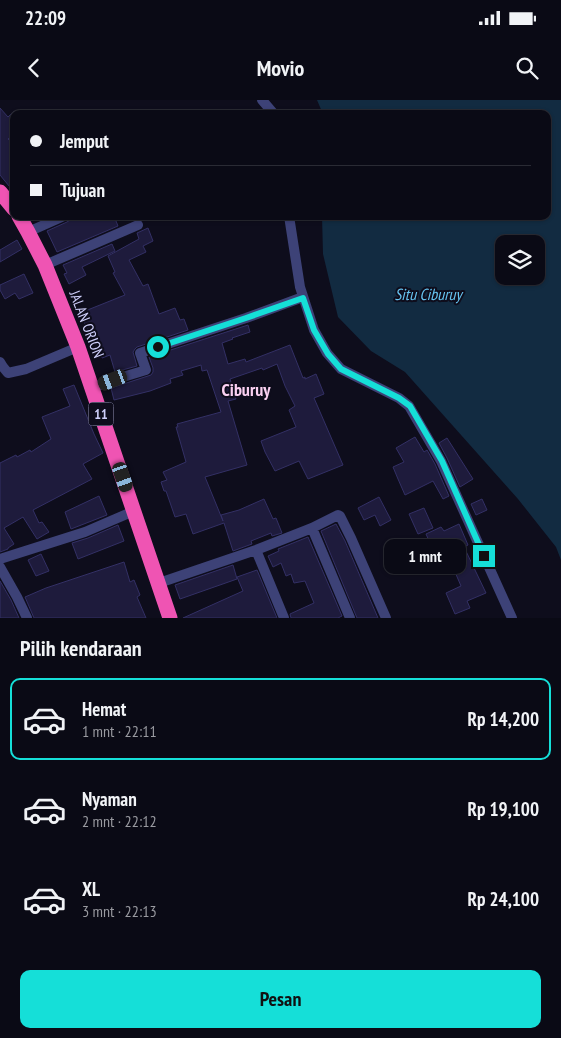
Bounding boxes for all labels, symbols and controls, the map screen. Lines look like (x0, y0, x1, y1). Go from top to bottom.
text: 22:09 (25, 6, 66, 30)
icon: back (20, 54, 48, 82)
text: Movio (257, 54, 304, 82)
icon: search (513, 54, 541, 82)
text: Jemput (60, 129, 109, 153)
text: Tujuan (60, 178, 105, 202)
map controls (495, 235, 545, 285)
button: layers (495, 235, 545, 285)
water label: Situ Ciburuy (394, 284, 464, 304)
street label: JALAN ORION (65, 287, 109, 360)
route start (147, 336, 169, 358)
car (96, 368, 129, 392)
district label: Ciburuy (222, 378, 271, 401)
road number: 11 (88, 402, 114, 426)
car (111, 460, 134, 494)
callout: 1 mnt (384, 538, 466, 574)
route end (473, 545, 495, 567)
text: 1 mnt (408, 546, 442, 566)
text: Pilih kendaraan (20, 634, 142, 662)
icon: car (22, 697, 67, 742)
text: Hemat (82, 697, 126, 721)
text: Rp 14,200 (468, 707, 539, 731)
text: 1 mnt · 22:11 (82, 721, 157, 741)
icon: car (22, 787, 67, 832)
text: Nyaman (82, 787, 137, 811)
text: Rp 19,100 (468, 797, 539, 821)
text: 2 mnt · 22:12 (82, 811, 157, 831)
icon: car (22, 877, 67, 922)
text: XL (82, 877, 100, 901)
text: Rp 24,100 (468, 887, 539, 911)
text: 3 mnt · 22:13 (82, 901, 157, 921)
button: Pesan (20, 970, 541, 1028)

